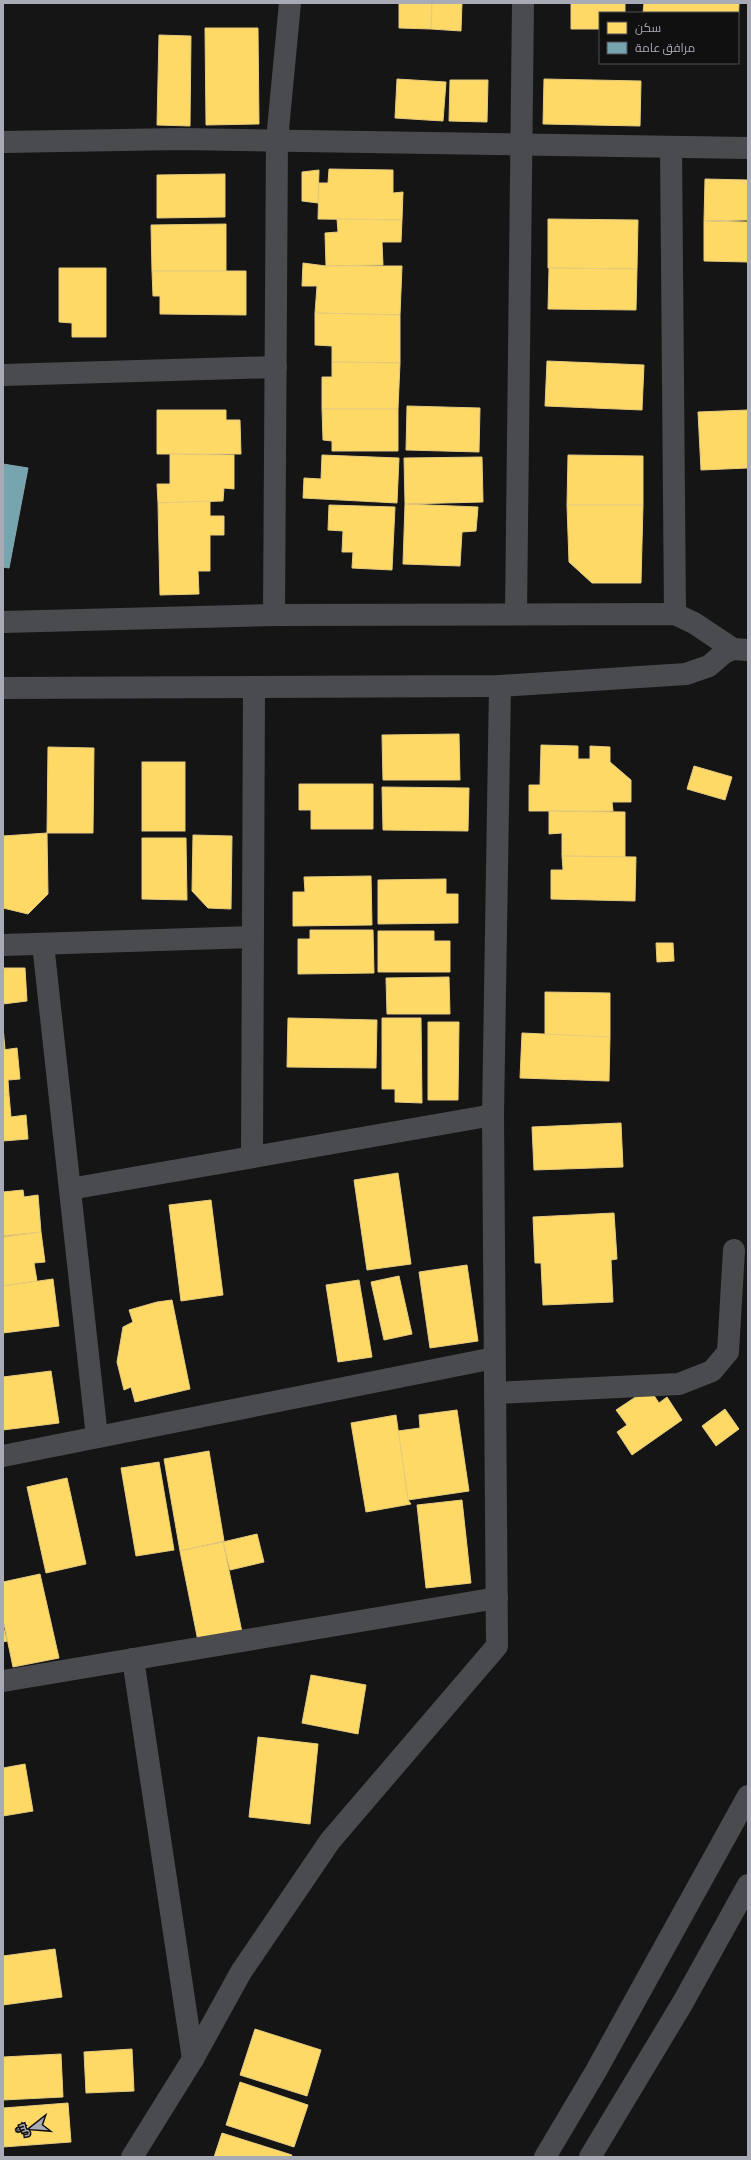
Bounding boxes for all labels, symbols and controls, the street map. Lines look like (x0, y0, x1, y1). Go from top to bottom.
legend (599, 12, 739, 64)
text: سكن (635, 20, 661, 35)
text: مرافق عامة (635, 40, 695, 55)
north arrow (12, 2108, 52, 2148)
text: ش (14, 2122, 31, 2140)

